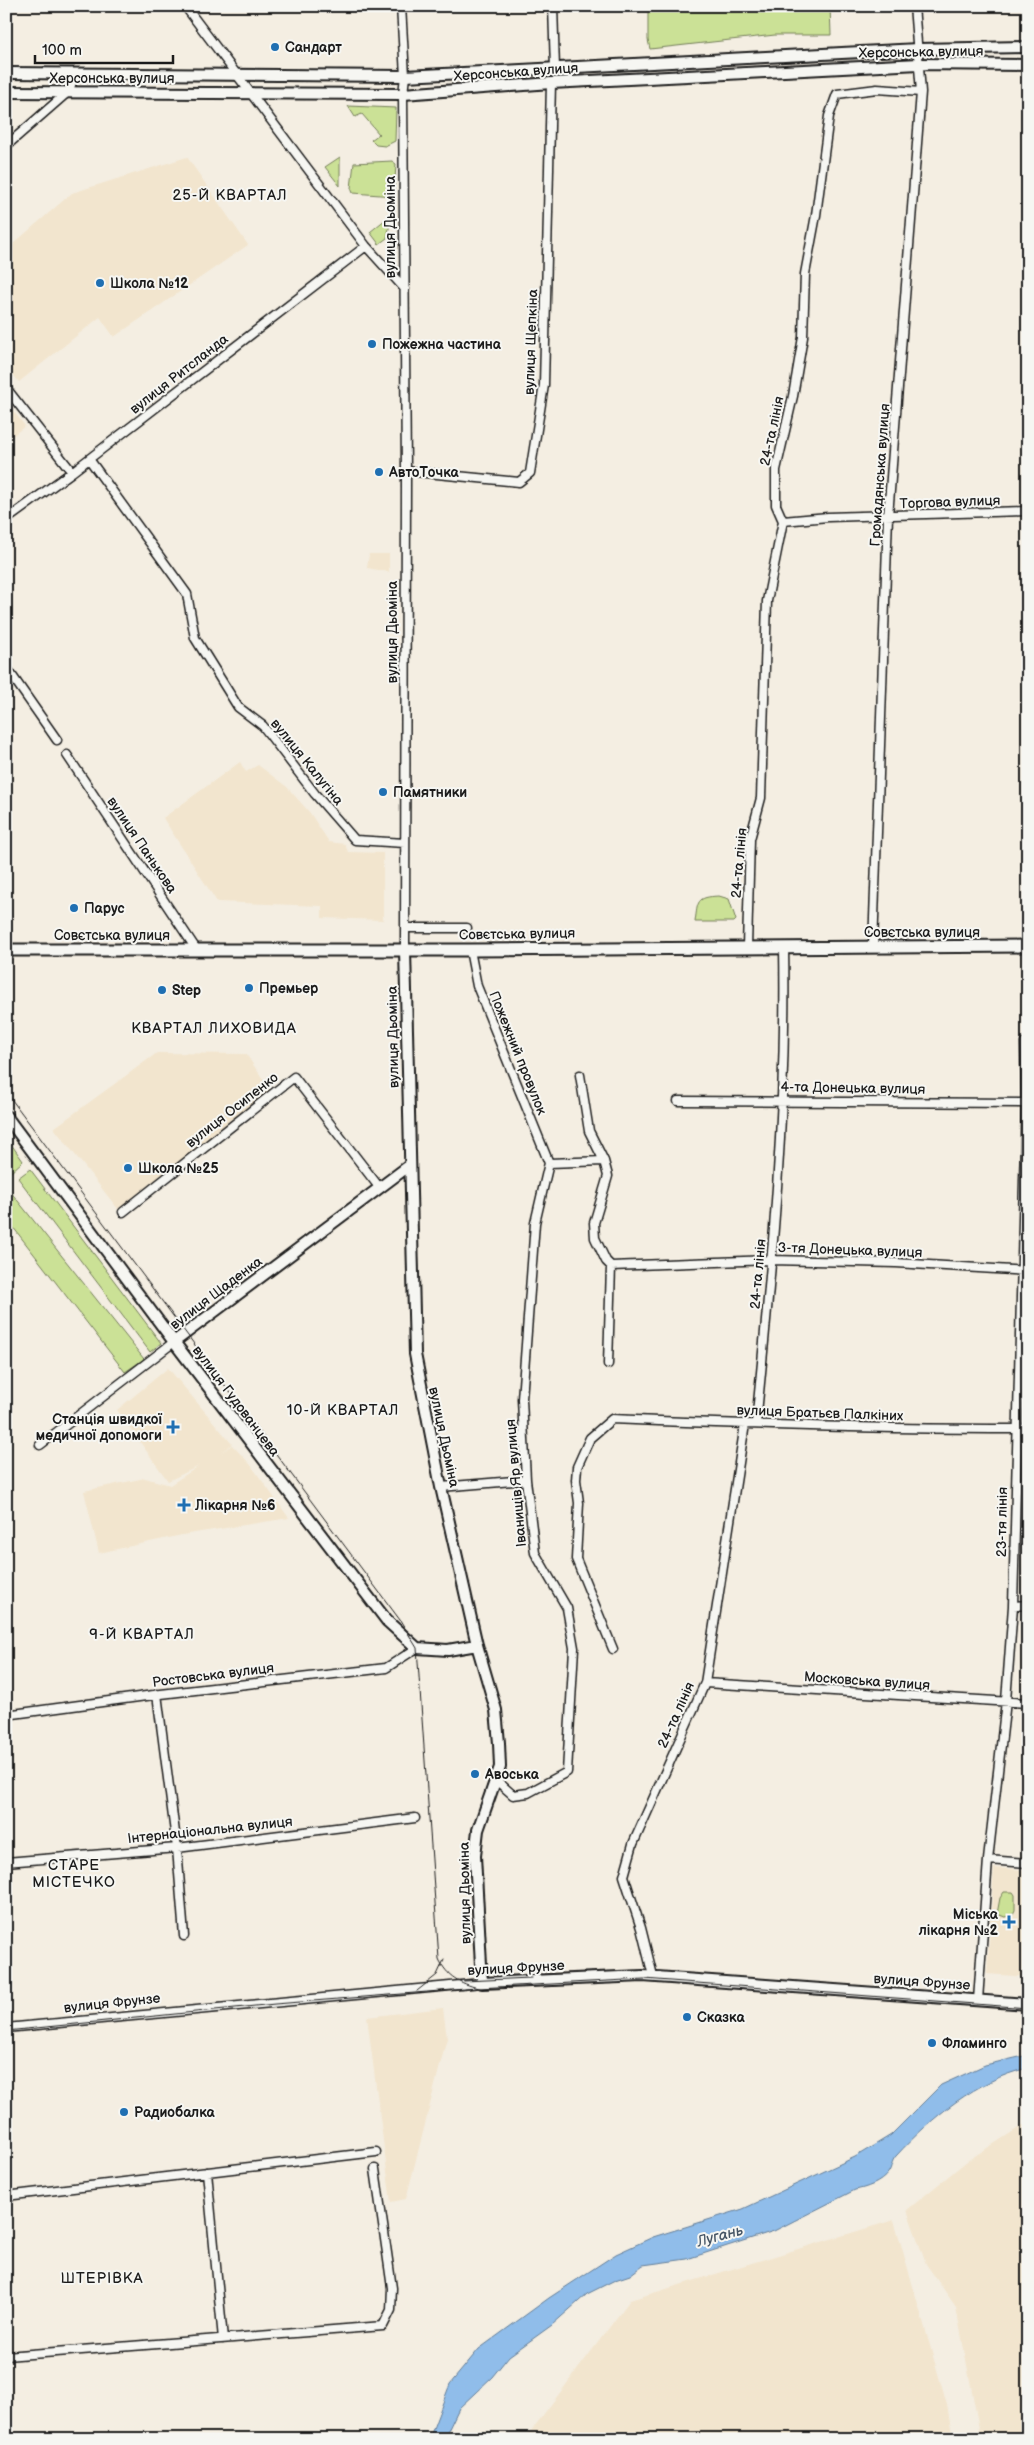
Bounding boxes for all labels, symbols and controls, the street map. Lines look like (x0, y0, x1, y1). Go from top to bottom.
scale bar (35, 32, 172, 64)
place label: Сандарт (285, 39, 342, 56)
text: 100 m (42, 41, 82, 60)
marker: Сандарт (269, 41, 281, 53)
street label: Херсонська вулиця (858, 42, 984, 62)
street label: Херсонська вулиця (453, 59, 579, 85)
street label: Херсонська вулиця (50, 70, 175, 87)
street label: вулиця Дьоміна (382, 175, 399, 278)
district label: 25-Й КВАРТАЛ (172, 186, 288, 205)
place label: Школа №12 (110, 275, 189, 292)
marker: Школа №12 (94, 277, 106, 289)
street label: вулиця Щепкіна (521, 288, 541, 395)
street label: вулиця Ритсланда (126, 330, 232, 418)
place label: Пожежна частина (382, 336, 502, 353)
marker: Пожежна частина (366, 338, 378, 350)
street label: 24-та лінія (756, 395, 788, 467)
street label: Громадянська вулиця (867, 403, 893, 547)
place label: АвтоТочка (388, 464, 460, 481)
marker: АвтоТочка (373, 466, 385, 478)
street label: Торгова вулиця (899, 492, 1001, 512)
street label: вулиця Дьоміна (384, 580, 401, 683)
street label: вулиця Калугіна (267, 715, 347, 809)
place label: Памятники (393, 784, 467, 801)
marker: Памятники (377, 786, 389, 798)
street label: вулиця Панькова (103, 793, 181, 897)
street label: 24-та лінія (727, 827, 751, 899)
place label: Парус (84, 900, 125, 917)
marker: Парус (68, 902, 80, 914)
street label: Совєтська вулиця (459, 924, 575, 944)
street label: Совєтська вулиця (864, 924, 980, 941)
street label: Совєтська вулиця (54, 927, 170, 944)
place label: Премьер (259, 980, 319, 997)
place label: Step (172, 982, 201, 999)
marker: Премьер (243, 982, 255, 994)
marker: Step (156, 984, 168, 996)
street label: вулиця Дьоміна (384, 985, 402, 1088)
street label: Пожежний провулок (485, 989, 551, 1118)
district label: КВАРТАЛ ЛИХОВИДА (131, 1019, 297, 1038)
street label: вулиця Осипенко (182, 1069, 282, 1151)
street label: 4-та Донецька вулиця (780, 1078, 926, 1098)
place label: Школа №25 (138, 1160, 219, 1177)
marker: Школа №25 (122, 1162, 134, 1174)
street label: 24-та лінія (746, 1238, 770, 1310)
street label: 3-тя Донецька вулиця (777, 1239, 923, 1261)
street label: вулиця Щаденка (167, 1252, 266, 1333)
street label: вулиця Гудованцева (189, 1342, 284, 1460)
street label: вулиця Дьоміна (425, 1385, 463, 1490)
district label: 10-Й КВАРТАЛ (287, 1401, 399, 1420)
street label: вулиця Братьєв Палкіних (736, 1402, 904, 1424)
place label: Станція швидкої медичної допомоги (36, 1411, 163, 1444)
street label: Іванищів Яр вулиця (502, 1418, 530, 1548)
marker: Станція швидкої медичної допомоги (166, 1420, 180, 1434)
street label: 23-тя лінія (993, 1486, 1011, 1557)
place label: Лікарня №6 (194, 1497, 276, 1514)
marker: Лікарня №6 (177, 1498, 191, 1512)
district label: 9-Й КВАРТАЛ (89, 1625, 195, 1644)
street label: Ростовська вулиця (151, 1659, 275, 1691)
street label: Московська вулиця (803, 1668, 931, 1694)
street label: 24-та лінія (654, 1679, 698, 1751)
place label: Авоська (484, 1766, 540, 1783)
marker: Авоська (469, 1768, 481, 1780)
street label: Інтернаціональна вулиця (127, 1813, 294, 1847)
street label: вулиця Дьоміна (456, 1841, 474, 1944)
district label: СТАРЕ МІСТЕЧКО (32, 1856, 116, 1892)
place label: Міська лікарня №2 (918, 1906, 999, 1939)
marker: Міська лікарня №2 (1002, 1915, 1016, 1929)
street label: вулиця Фрунзе (467, 1957, 565, 1979)
street label: вулиця Фрунзе (873, 1970, 971, 1994)
street label: вулиця Фрунзе (63, 1989, 161, 2017)
place label: Сказка (697, 2009, 745, 2026)
marker: Сказка (681, 2011, 693, 2023)
place label: Фламинго (942, 2035, 1007, 2052)
marker: Фламинго (926, 2037, 938, 2049)
place label: Радиобалка (134, 2104, 216, 2121)
marker: Радиобалка (118, 2106, 130, 2118)
water label: Лугань (694, 2221, 745, 2252)
district label: ШТЕРІВКА (60, 2269, 144, 2288)

